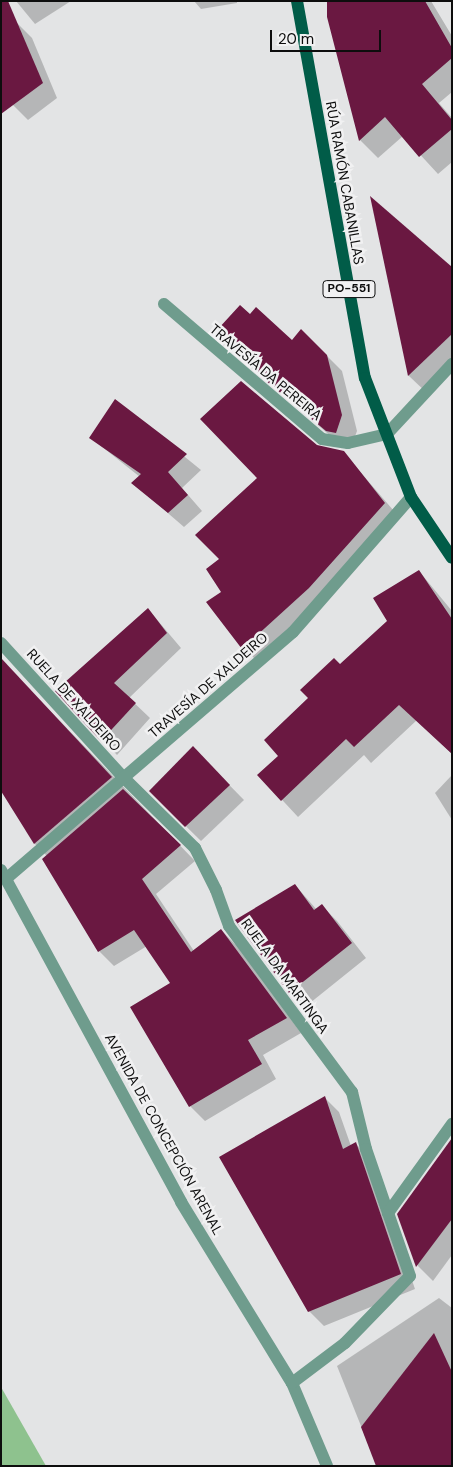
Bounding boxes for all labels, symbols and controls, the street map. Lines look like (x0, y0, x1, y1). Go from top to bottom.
scale bar (273, 20, 384, 52)
text: 20 m (278, 29, 314, 49)
street label: RÚA RAMÓN CABANILLAS (322, 100, 368, 266)
road number: PO-551 (322, 280, 376, 298)
street label: TRAVESÍA DA PEREIRA (207, 320, 325, 424)
street label: TRAVESÍA DE XALDEIRO (145, 629, 271, 741)
street label: RUELA DE XALDEIRO (24, 645, 124, 755)
street label: RUELA DA MARTINGA (238, 915, 332, 1037)
street label: AVENIDA DE CONCEPCIÓN ARENAL (102, 1030, 226, 1238)

